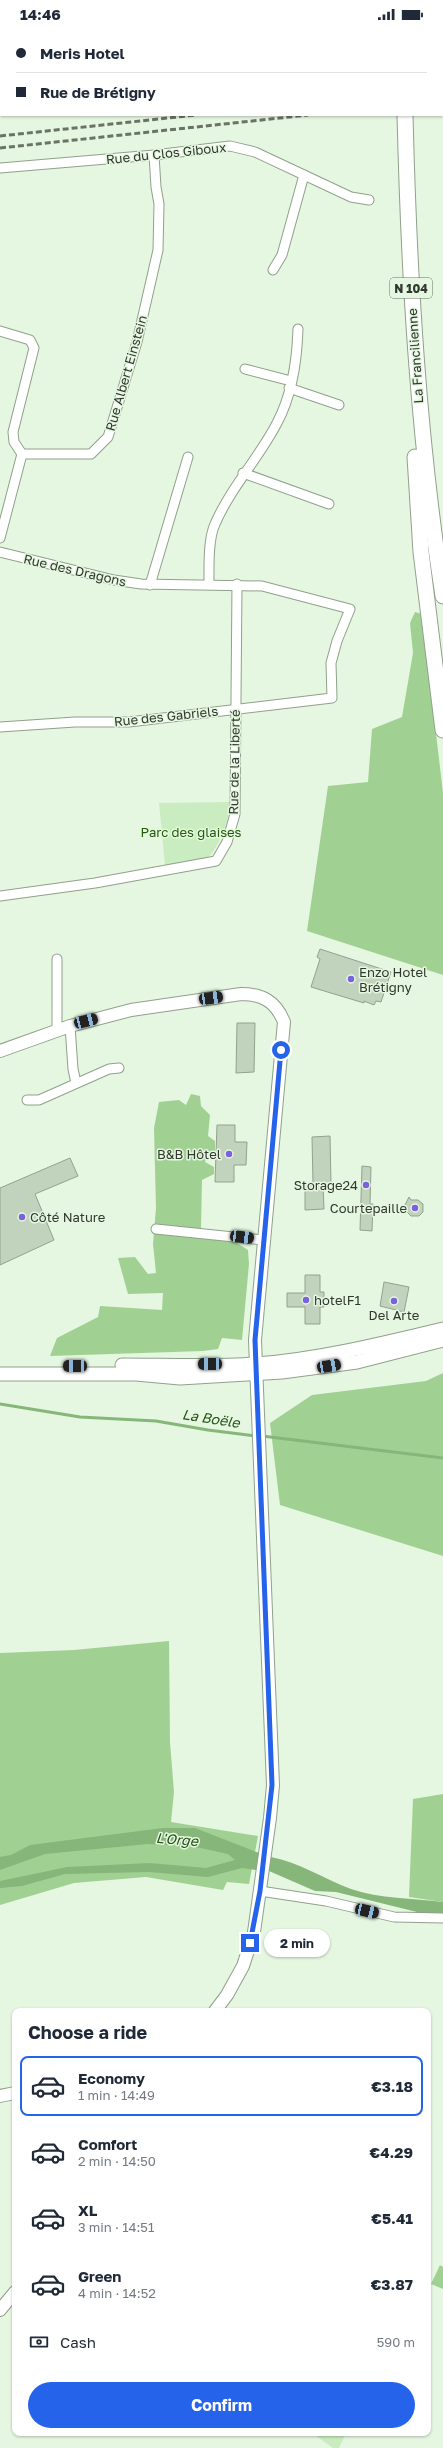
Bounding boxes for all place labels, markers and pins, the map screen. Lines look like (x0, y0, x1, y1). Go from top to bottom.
place label: Enzo Hotel Brétigny (359, 964, 427, 995)
marker: Enzo Hotel Brétigny (346, 974, 356, 984)
place label: B&B Hôtel (157, 1146, 221, 1162)
marker: B&B Hôtel (224, 1149, 234, 1159)
place label: Storage24 (294, 1177, 358, 1193)
marker: Storage24 (361, 1180, 371, 1190)
place label: Courtepaille (330, 1200, 407, 1216)
marker: Courtepaille (410, 1203, 420, 1213)
place label: Côté Nature (30, 1209, 105, 1225)
marker: Côté Nature (17, 1212, 27, 1222)
place label: hotelF1 (314, 1292, 361, 1308)
marker: hotelF1 (301, 1295, 311, 1305)
marker: Del Arte (389, 1296, 399, 1306)
place label: Del Arte (369, 1307, 419, 1323)

